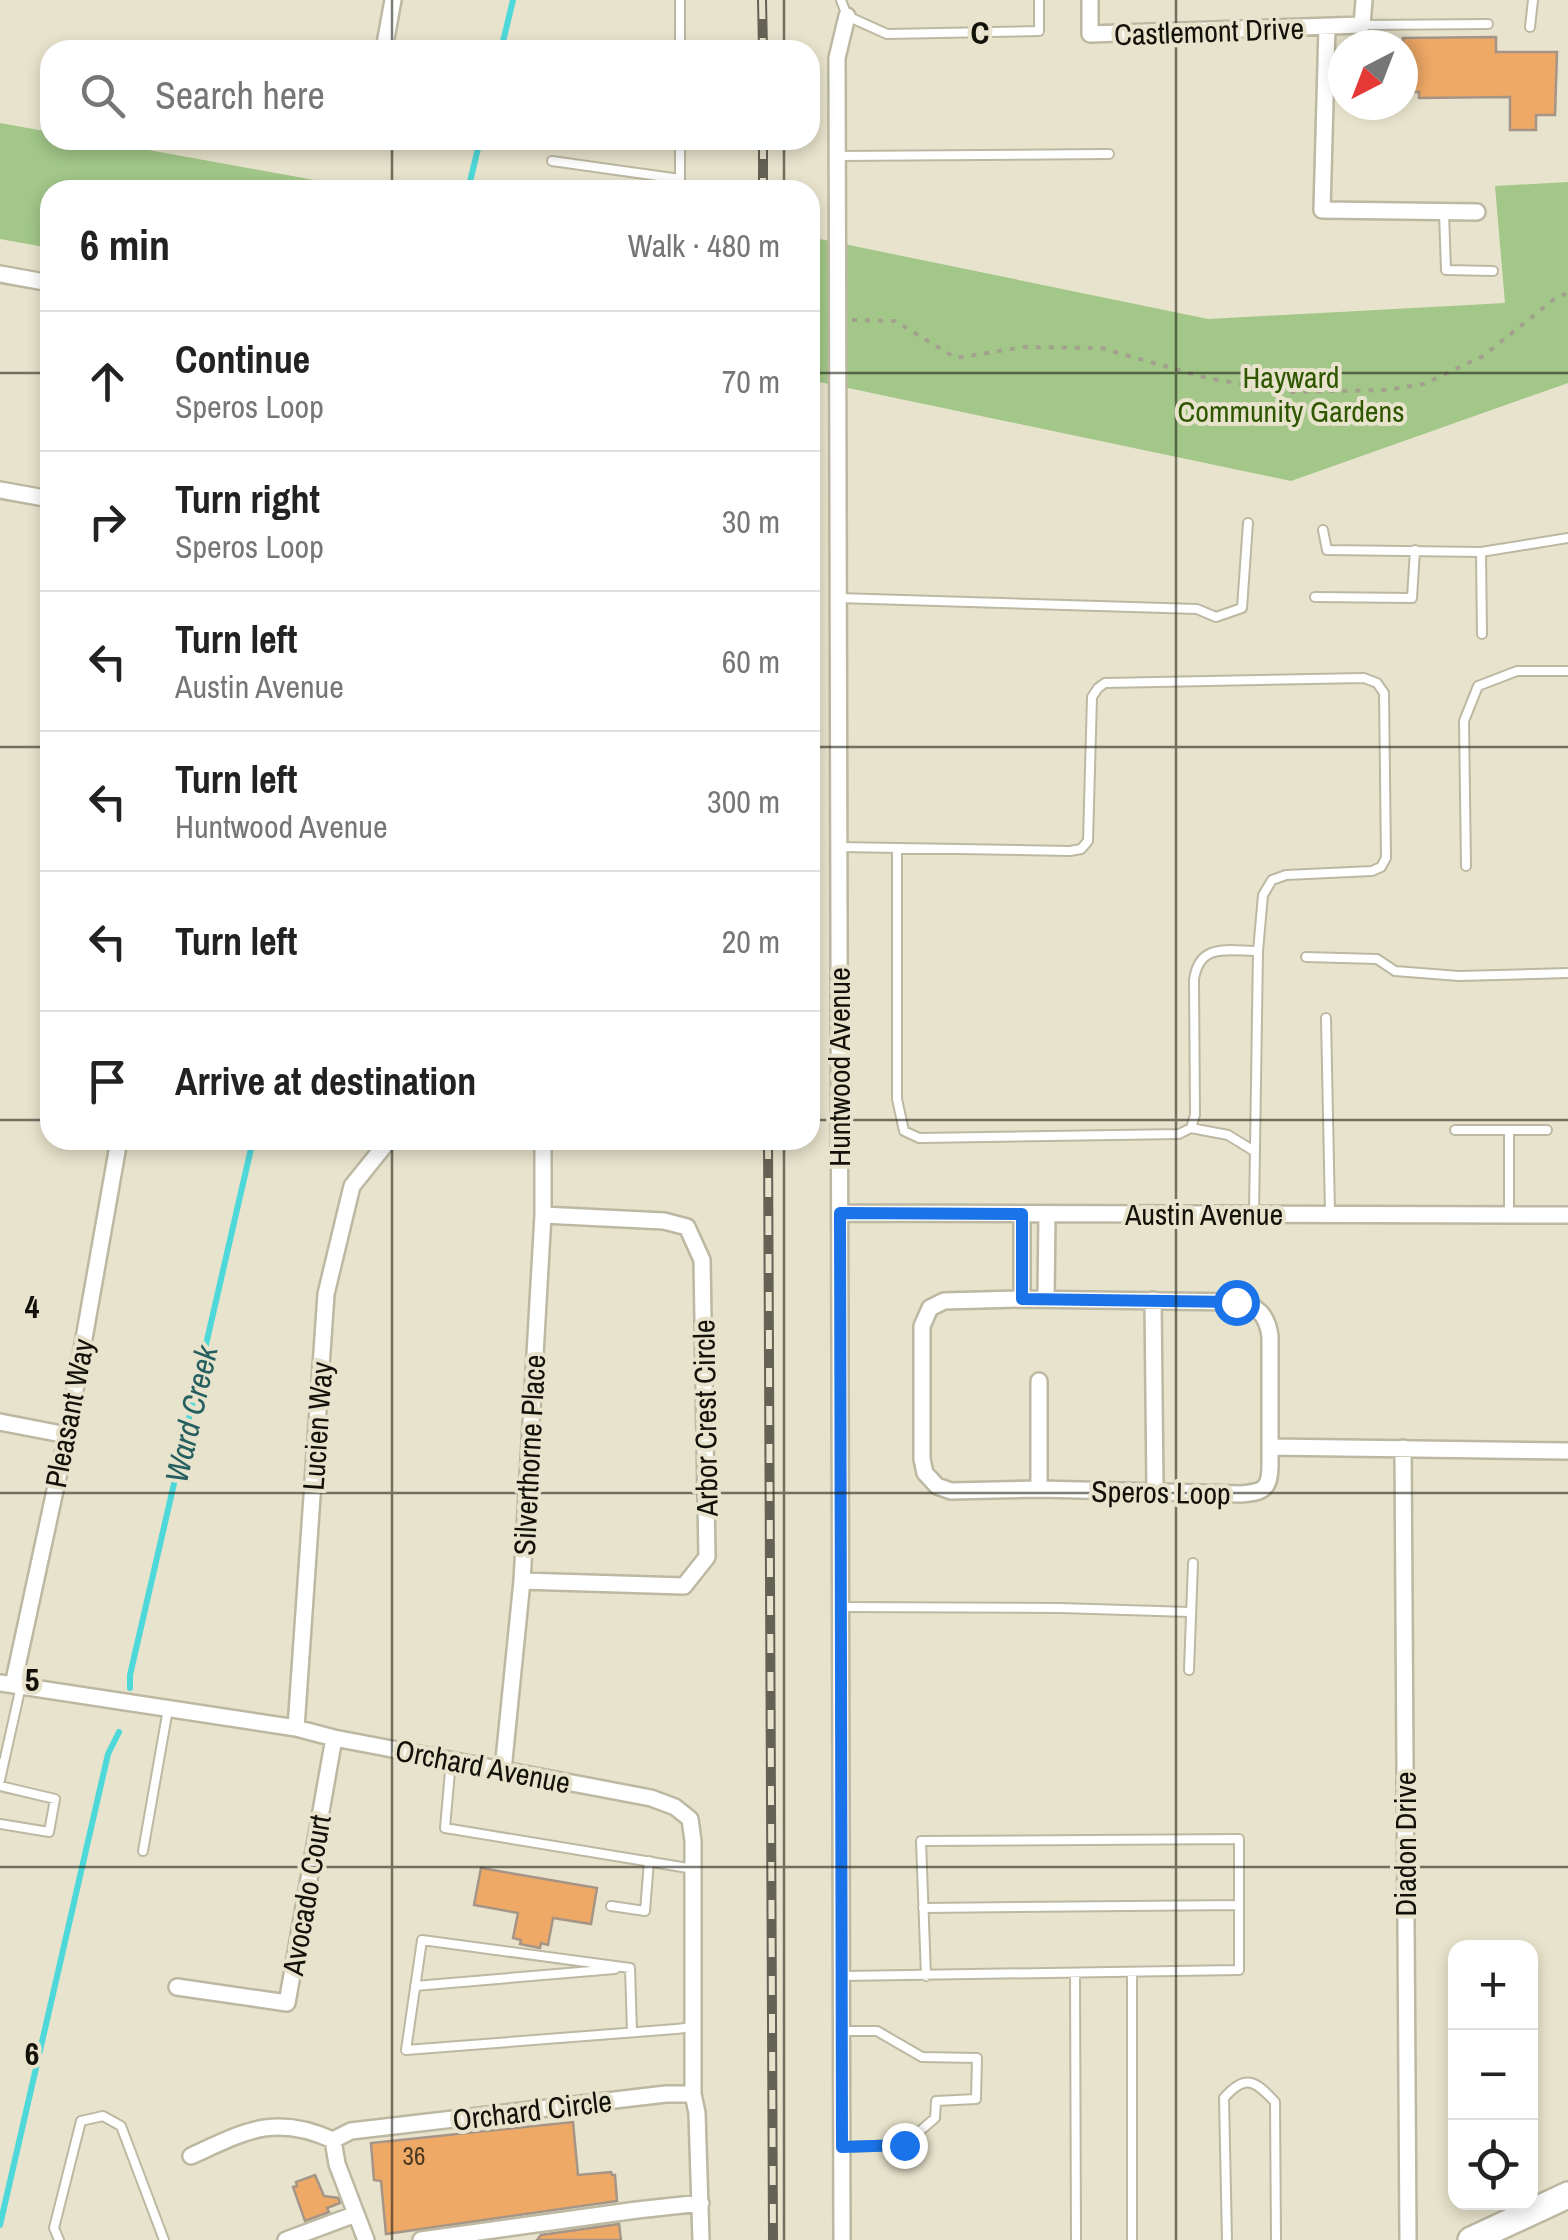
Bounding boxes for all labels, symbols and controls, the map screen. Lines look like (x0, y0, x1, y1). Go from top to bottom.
street label: Castlemont Drive (1113, 8, 1305, 54)
text: C (971, 11, 989, 54)
north arrow (1328, 30, 1418, 120)
search box (40, 40, 820, 150)
icon: search (75, 68, 130, 123)
text: Search here (155, 70, 325, 121)
text: 6 min (80, 217, 170, 273)
text: Walk · 480 m (628, 224, 780, 267)
text: Continue (175, 334, 310, 385)
icon: ahead (80, 354, 135, 409)
park label: Hayward Community Gardens (1178, 357, 1404, 431)
text: 70 m (722, 360, 780, 403)
text: Speros Loop (175, 385, 324, 428)
text: Turn right (175, 474, 320, 525)
icon: right (80, 494, 135, 549)
text: 30 m (722, 500, 780, 543)
text: Speros Loop (175, 525, 324, 568)
text: Turn left (175, 614, 297, 665)
icon: left (80, 634, 135, 689)
text: 60 m (722, 640, 780, 683)
text: Austin Avenue (175, 665, 344, 708)
text: Turn left (175, 754, 297, 805)
icon: left (80, 774, 135, 829)
text: 300 m (707, 780, 780, 823)
text: Huntwood Avenue (175, 805, 388, 848)
icon: left (80, 914, 135, 969)
text: Turn left (175, 916, 297, 967)
text: 20 m (722, 920, 780, 963)
street label: Huntwood Avenue (819, 967, 859, 1167)
icon: arrive (80, 1054, 135, 1109)
text: Arrive at destination (175, 1056, 476, 1107)
street label: Austin Avenue (1124, 1194, 1283, 1234)
route start (1214, 1280, 1260, 1326)
text: 4 (25, 1285, 40, 1328)
street label: Arbor Crest Circle (683, 1319, 727, 1518)
street label: Pleasant Way (35, 1334, 103, 1491)
water label: Ward Creek (154, 1340, 228, 1487)
street label: Silverthorne Place (504, 1354, 554, 1556)
street label: Lucien Way (293, 1360, 341, 1492)
street label: Speros Loop (1091, 1471, 1231, 1513)
text: 5 (25, 1658, 39, 1701)
street label: Orchard Avenue (392, 1729, 574, 1803)
street label: Diadon Drive (1385, 1772, 1425, 1916)
street label: Avocado Court (272, 1811, 340, 1979)
map controls (1448, 1940, 1538, 2210)
button: + (1448, 1940, 1538, 2030)
button: − (1448, 2030, 1538, 2120)
text: 6 (25, 2032, 39, 2075)
street label: Orchard Circle (450, 2080, 614, 2140)
button: locate (1448, 2120, 1538, 2210)
route end (882, 2123, 928, 2169)
house number: 36 (403, 2139, 425, 2173)

